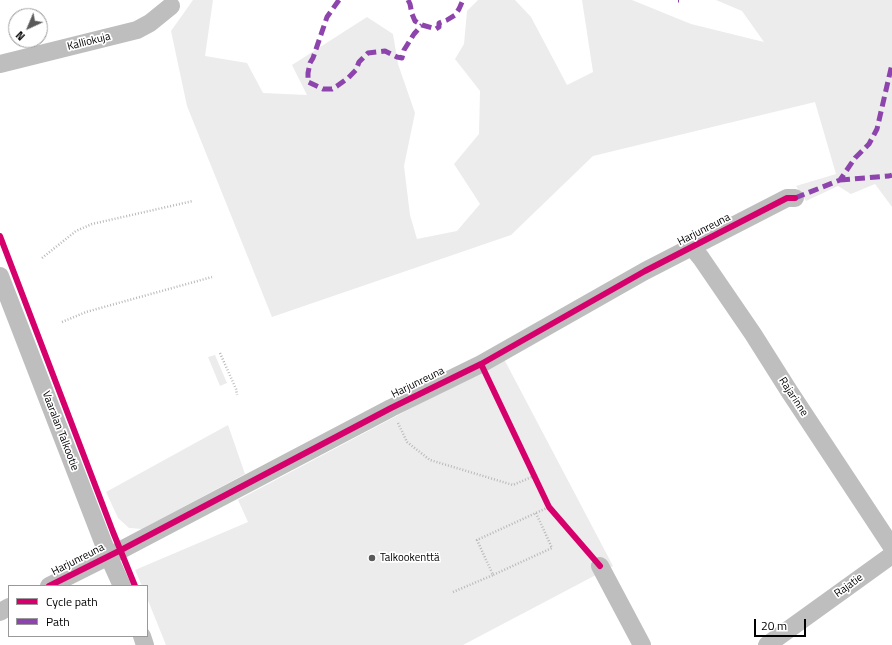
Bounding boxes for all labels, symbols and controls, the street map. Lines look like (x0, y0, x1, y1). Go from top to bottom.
north arrow (8, 8, 48, 48)
text: N (12, 28, 29, 44)
street label: Kalliokuja (66, 30, 112, 54)
street label: Harjunreuna (675, 211, 733, 249)
street label: Harjunreuna (389, 364, 447, 402)
street label: Rajarinne (776, 375, 810, 419)
street label: Vaaralan Talkootie (39, 389, 81, 473)
street label: Harjunreuna (49, 541, 107, 579)
place label: Talkookenttä (380, 551, 439, 565)
marker: Talkookenttä (367, 553, 377, 563)
street label: Rajatie (832, 571, 866, 601)
legend (8, 585, 148, 637)
text: Cycle path (46, 592, 98, 611)
scale bar (756, 611, 808, 637)
text: Path (46, 612, 70, 631)
text: 20 m (761, 616, 787, 635)

